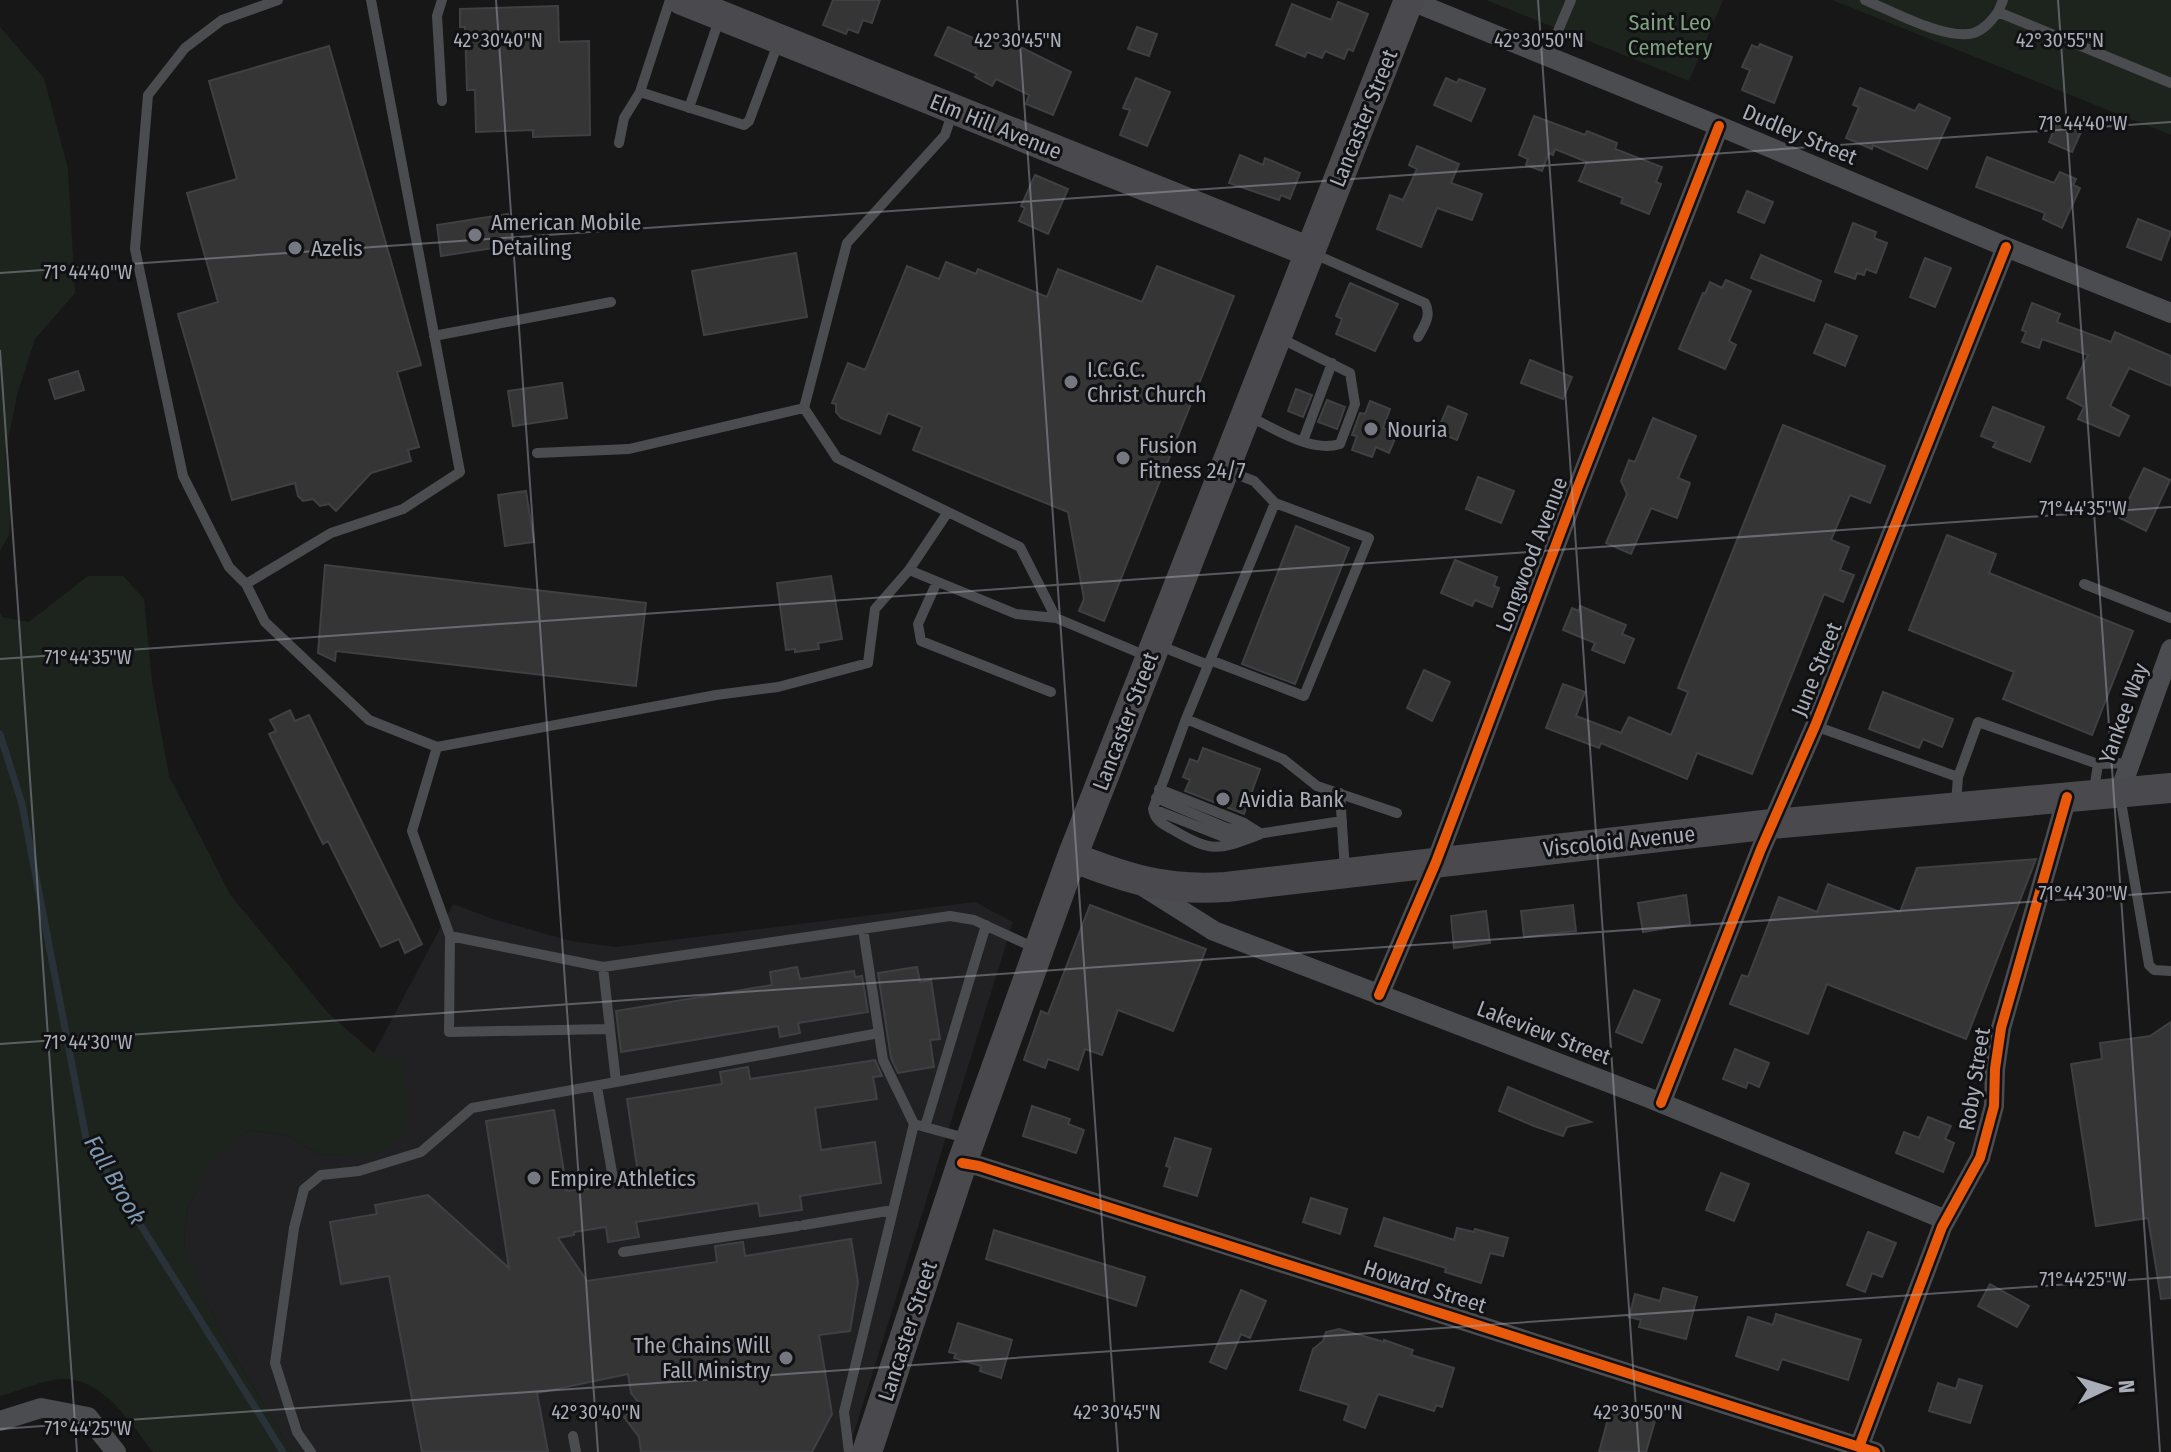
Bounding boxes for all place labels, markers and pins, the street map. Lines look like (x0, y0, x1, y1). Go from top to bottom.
place label: American Mobile Detailing (491, 209, 641, 261)
marker: American Mobile Detailing (466, 226, 484, 244)
place label: Azelis (311, 235, 363, 262)
marker: Azelis (286, 239, 304, 257)
place label: I.C.G.C. Christ Church (1087, 356, 1207, 408)
marker: I.C.G.C. Christ Church (1062, 373, 1080, 391)
place label: Nouria (1387, 416, 1447, 443)
marker: Nouria (1362, 420, 1380, 438)
place label: Fusion Fitness 24/7 (1139, 432, 1246, 484)
marker: Fusion Fitness 24/7 (1114, 449, 1132, 467)
place label: Avidia Bank (1239, 786, 1345, 813)
marker: Avidia Bank (1214, 790, 1232, 808)
place label: Empire Athletics (550, 1165, 696, 1192)
marker: Empire Athletics (525, 1169, 543, 1187)
place label: The Chains Will Fall Ministry (634, 1332, 770, 1384)
marker: The Chains Will Fall Ministry (777, 1349, 795, 1367)

